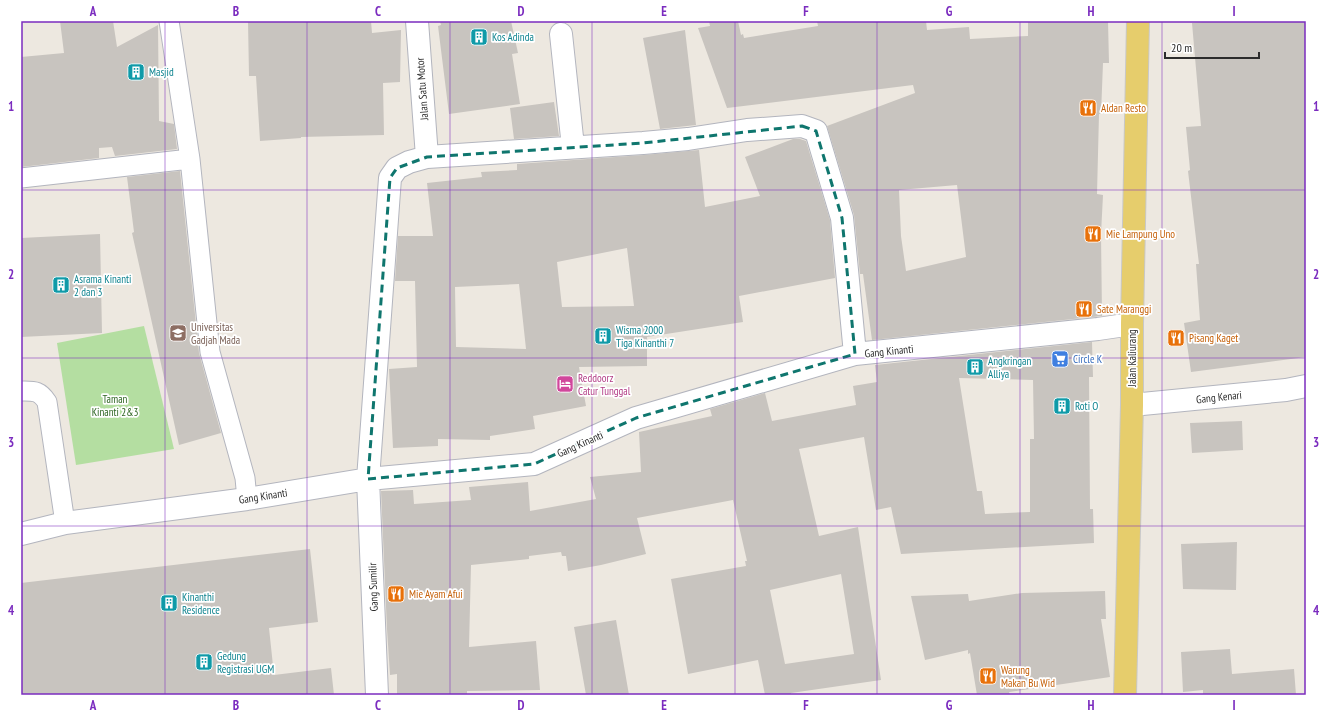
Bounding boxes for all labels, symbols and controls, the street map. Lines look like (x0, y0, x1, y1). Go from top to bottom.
text: A (89, 3, 97, 20)
text: B (233, 3, 239, 20)
text: C (375, 3, 381, 20)
text: D (518, 3, 525, 20)
text: E (661, 3, 667, 20)
text: F (803, 3, 809, 20)
text: G (946, 3, 953, 20)
text: H (1088, 3, 1095, 20)
text: I (1232, 3, 1236, 20)
building icon: Kos Adinda (469, 27, 489, 47)
place label: Kos Adinda (492, 30, 534, 44)
scale bar (1165, 34, 1259, 60)
text: 20 m (1171, 40, 1192, 55)
street label: Jalan Satu Motor (413, 57, 431, 122)
building icon: Masjid (126, 62, 146, 82)
place label: Masjid (149, 65, 174, 79)
text: 1 (8, 98, 14, 115)
restaurant icon: Aldan Resto (1078, 98, 1098, 118)
text: 1 (1313, 98, 1319, 115)
place label: Aldan Resto (1101, 101, 1146, 115)
restaurant icon: Mie Lampung Uno (1083, 224, 1103, 244)
place label: Mie Lampung Uno (1106, 227, 1175, 241)
text: 2 (8, 266, 14, 283)
text: 2 (1313, 266, 1319, 283)
place label: Asrama Kinanti 2 dan 3 (74, 272, 132, 299)
building icon: Asrama Kinanti 2 dan 3 (51, 275, 71, 295)
restaurant icon: Sate Maranggi (1074, 299, 1094, 319)
place label: Sate Maranggi (1097, 302, 1151, 316)
place label: Universitas Gadjah Mada (191, 320, 240, 347)
school or university icon: Universitas Gadjah Mada (168, 323, 188, 343)
place label: Wisma 2000 Tiga Kinanthi 7 (616, 323, 674, 350)
building icon: Wisma 2000 Tiga Kinanthi 7 (593, 326, 613, 346)
restaurant icon: Pisang Kaget (1166, 328, 1186, 348)
street label: Jalan Kaliurang (1125, 329, 1139, 388)
place label: Pisang Kaget (1189, 331, 1238, 345)
street label: Gang Kinanti (864, 341, 914, 361)
supermarket icon: Circle K (1050, 349, 1070, 369)
place label: Circle K (1073, 352, 1103, 366)
place label: Angkringan Alliya (988, 354, 1031, 381)
building icon: Angkringan Alliya (965, 357, 985, 377)
place label: Reddoorz Catur Tunggal (578, 371, 631, 398)
hotel icon: Reddoorz Catur Tunggal (555, 374, 575, 394)
street label: Gang Kenari (1195, 388, 1243, 406)
park label: Taman Kinanti 2&3 (92, 392, 138, 419)
building icon: Roti O (1052, 396, 1072, 416)
place label: Roti O (1075, 399, 1098, 413)
street label: Gang Kinanti (555, 428, 605, 460)
text: 3 (8, 434, 14, 451)
text: 3 (1313, 434, 1319, 451)
street label: Gang Kinanti (238, 485, 288, 507)
street label: Gang Sumilir (365, 562, 381, 612)
restaurant icon: Mie Ayam Afui (386, 584, 406, 604)
place label: Mie Ayam Afui (409, 587, 463, 601)
place label: Kinanthi Residence (182, 590, 220, 617)
building icon: Kinanthi Residence (159, 593, 179, 613)
text: 4 (8, 602, 15, 619)
text: 4 (1313, 602, 1320, 619)
place label: Gedung Registrasi UGM (217, 649, 274, 676)
building icon: Gedung Registrasi UGM (194, 652, 214, 672)
place label: Warung Makan Bu Wid (1001, 663, 1055, 690)
restaurant icon: Warung Makan Bu Wid (978, 666, 998, 686)
text: A (89, 697, 97, 714)
text: B (233, 697, 239, 714)
text: C (375, 697, 381, 714)
text: D (518, 697, 525, 714)
text: E (661, 697, 667, 714)
text: F (803, 697, 809, 714)
text: G (946, 697, 953, 714)
text: H (1088, 697, 1095, 714)
text: I (1232, 697, 1236, 714)

